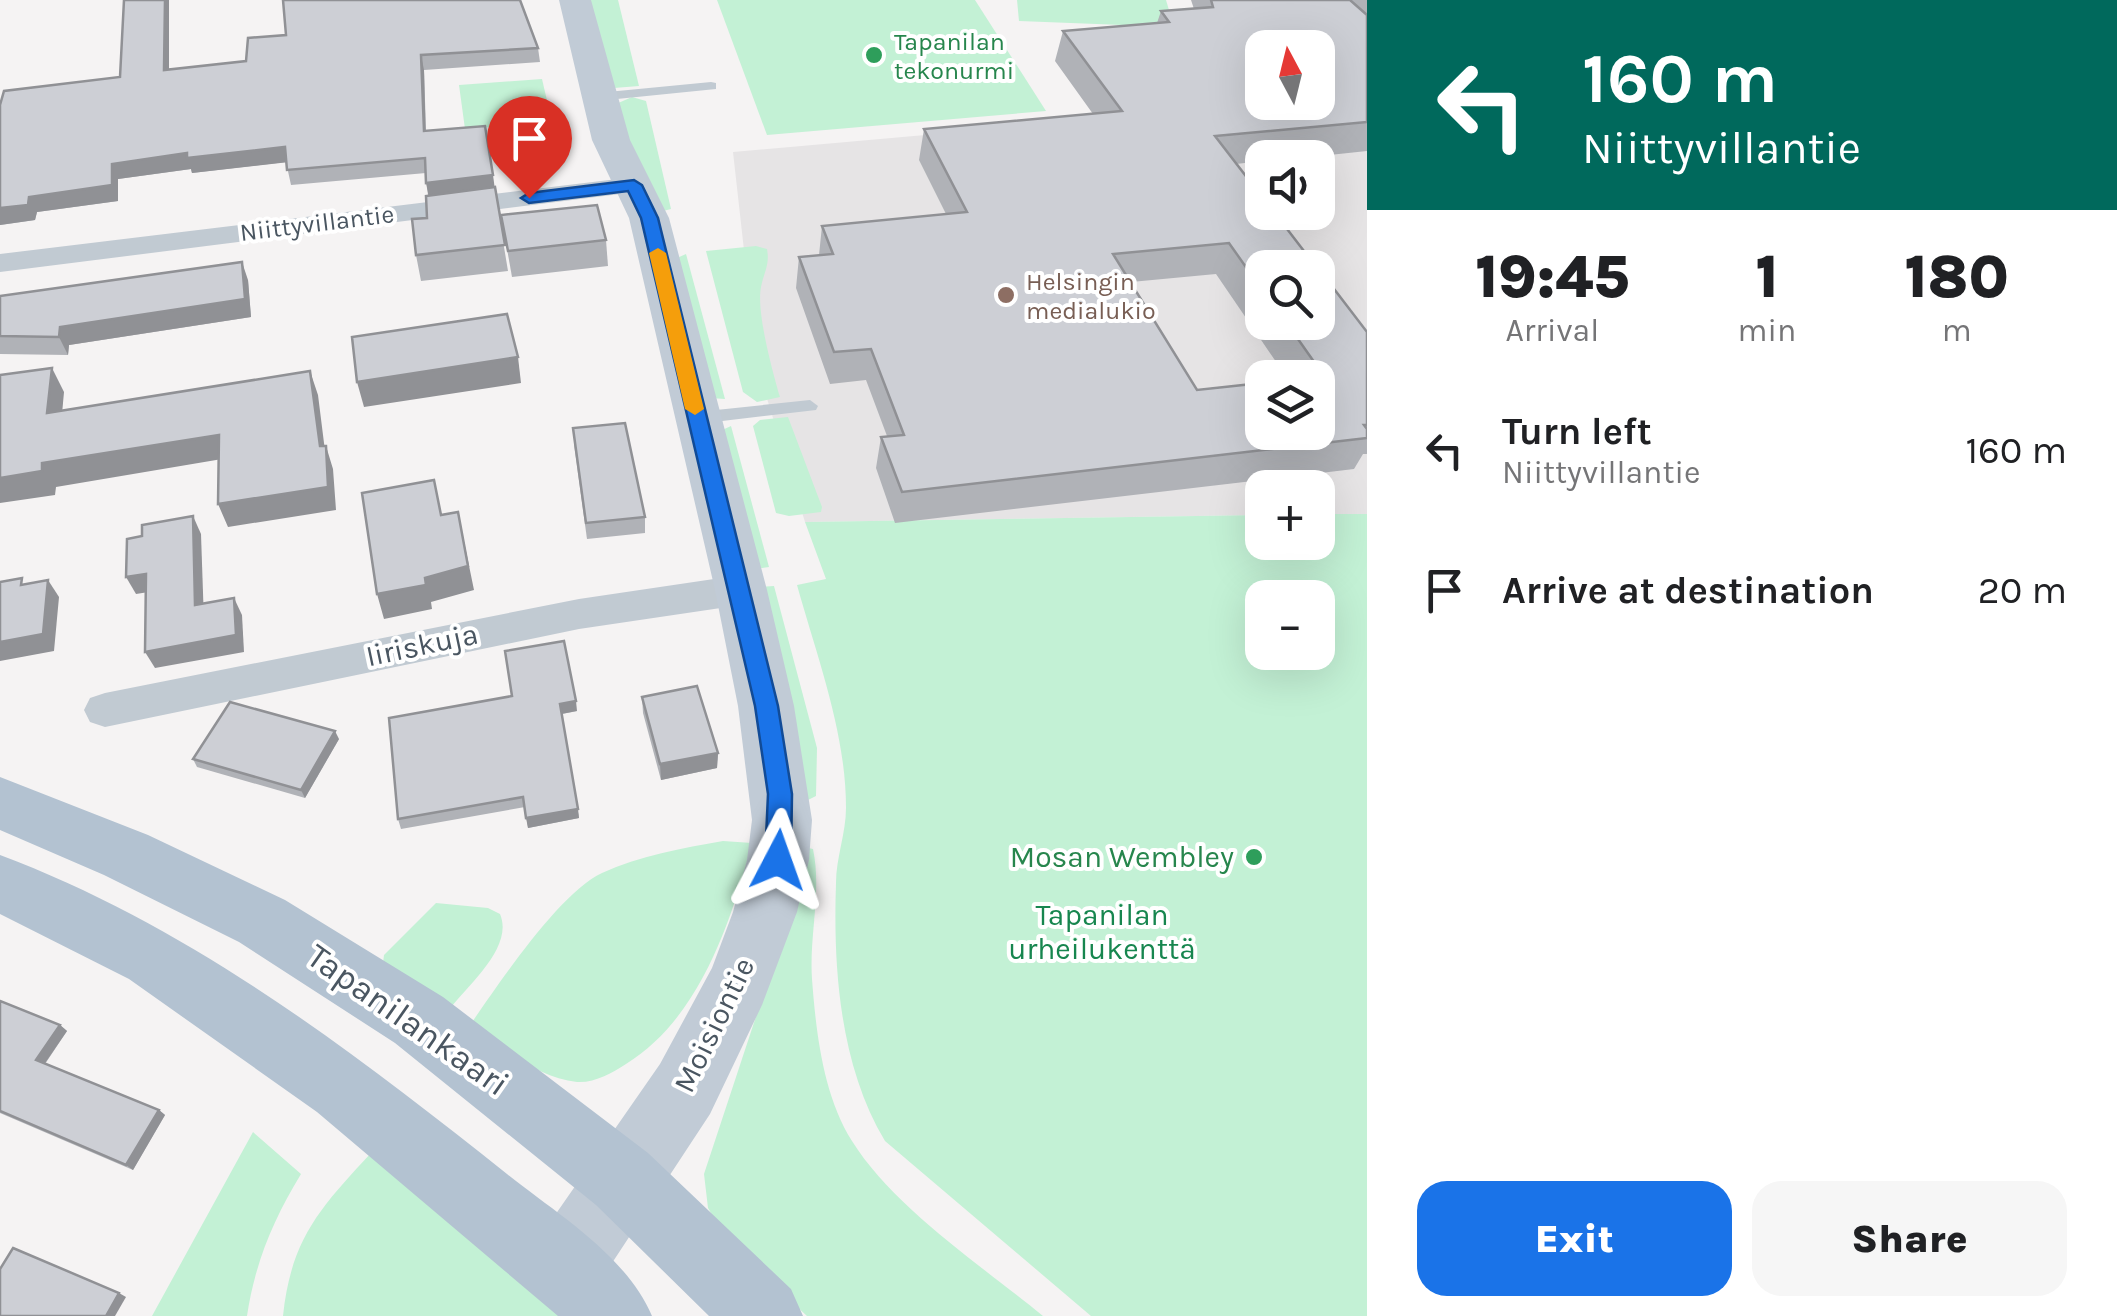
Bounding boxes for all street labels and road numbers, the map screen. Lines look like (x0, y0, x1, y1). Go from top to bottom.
street label: Niittyvillantie (238, 199, 396, 247)
street label: Iiriskuja (363, 616, 481, 674)
street label: Tapanilankaari (299, 935, 517, 1105)
street label: Moisiontie (666, 952, 762, 1098)

